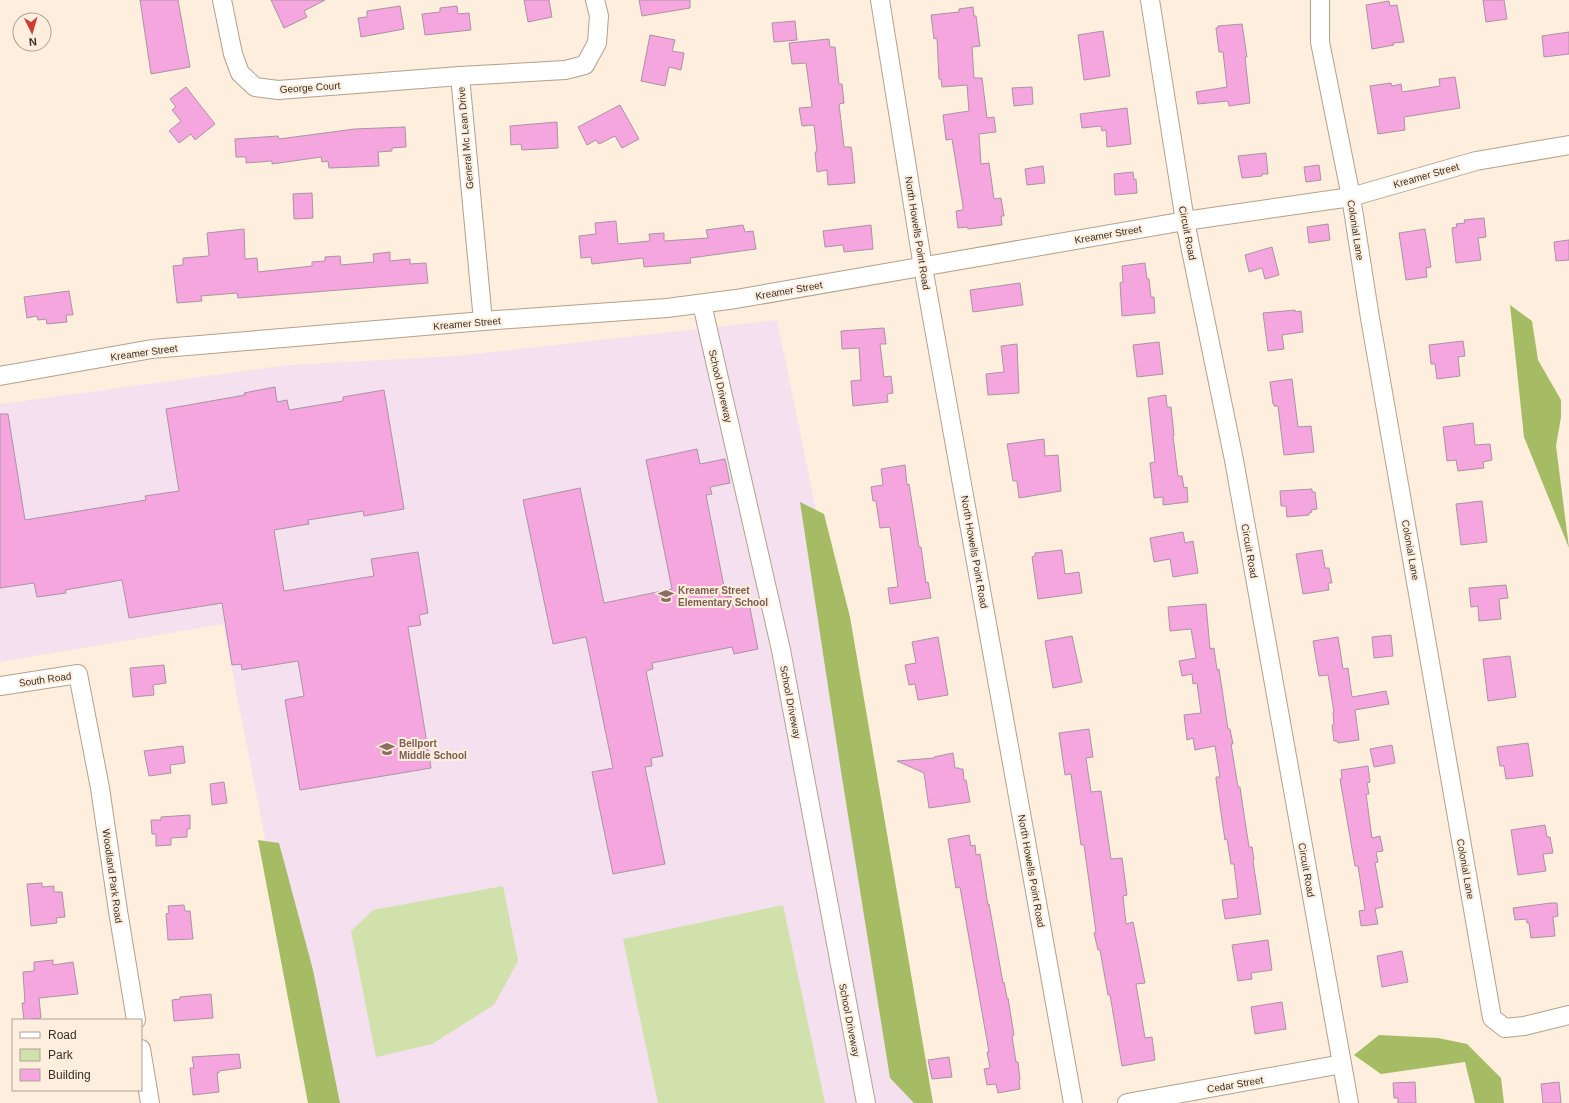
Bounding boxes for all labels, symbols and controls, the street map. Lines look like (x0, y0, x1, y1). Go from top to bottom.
north arrow (12, 12, 52, 52)
text: N (28, 36, 37, 48)
street label: George Court (279, 80, 341, 95)
street label: General Mc Lean Drive (456, 86, 475, 190)
street label: Kreamer Street (1392, 161, 1460, 190)
street label: North Howells Point Road (903, 176, 932, 290)
street label: Colonial Lane (1345, 199, 1366, 262)
street label: Circuit Road (1177, 205, 1198, 261)
street label: Kreamer Street (1074, 223, 1143, 246)
street label: Kreamer Street (755, 279, 824, 302)
street label: Kreamer Street (433, 315, 502, 332)
street label: Kreamer Street (110, 342, 179, 363)
street label: School Driveway (707, 349, 734, 424)
street label: North Howells Point Road (959, 495, 990, 609)
street label: Colonial Lane (1400, 519, 1421, 582)
street label: Circuit Road (1239, 523, 1260, 579)
place label: Kreamer Street Elementary School (678, 585, 768, 608)
school or university icon: Kreamer Street Elementary School (657, 587, 675, 605)
street label: School Driveway (778, 664, 803, 740)
street label: South Road (18, 670, 72, 689)
place label: Bellport Middle School (399, 738, 467, 761)
school or university icon: Bellport Middle School (378, 740, 396, 758)
street label: North Howells Point Road (1016, 814, 1047, 928)
street label: Woodland Park Road (100, 828, 125, 924)
street label: Colonial Lane (1455, 838, 1476, 901)
street label: Circuit Road (1296, 842, 1317, 898)
street label: School Driveway (837, 982, 862, 1058)
legend (12, 1019, 142, 1091)
text: Road (48, 1028, 77, 1042)
text: Park (48, 1048, 74, 1062)
text: Building (48, 1068, 91, 1082)
street label: Cedar Street (1206, 1074, 1264, 1095)

